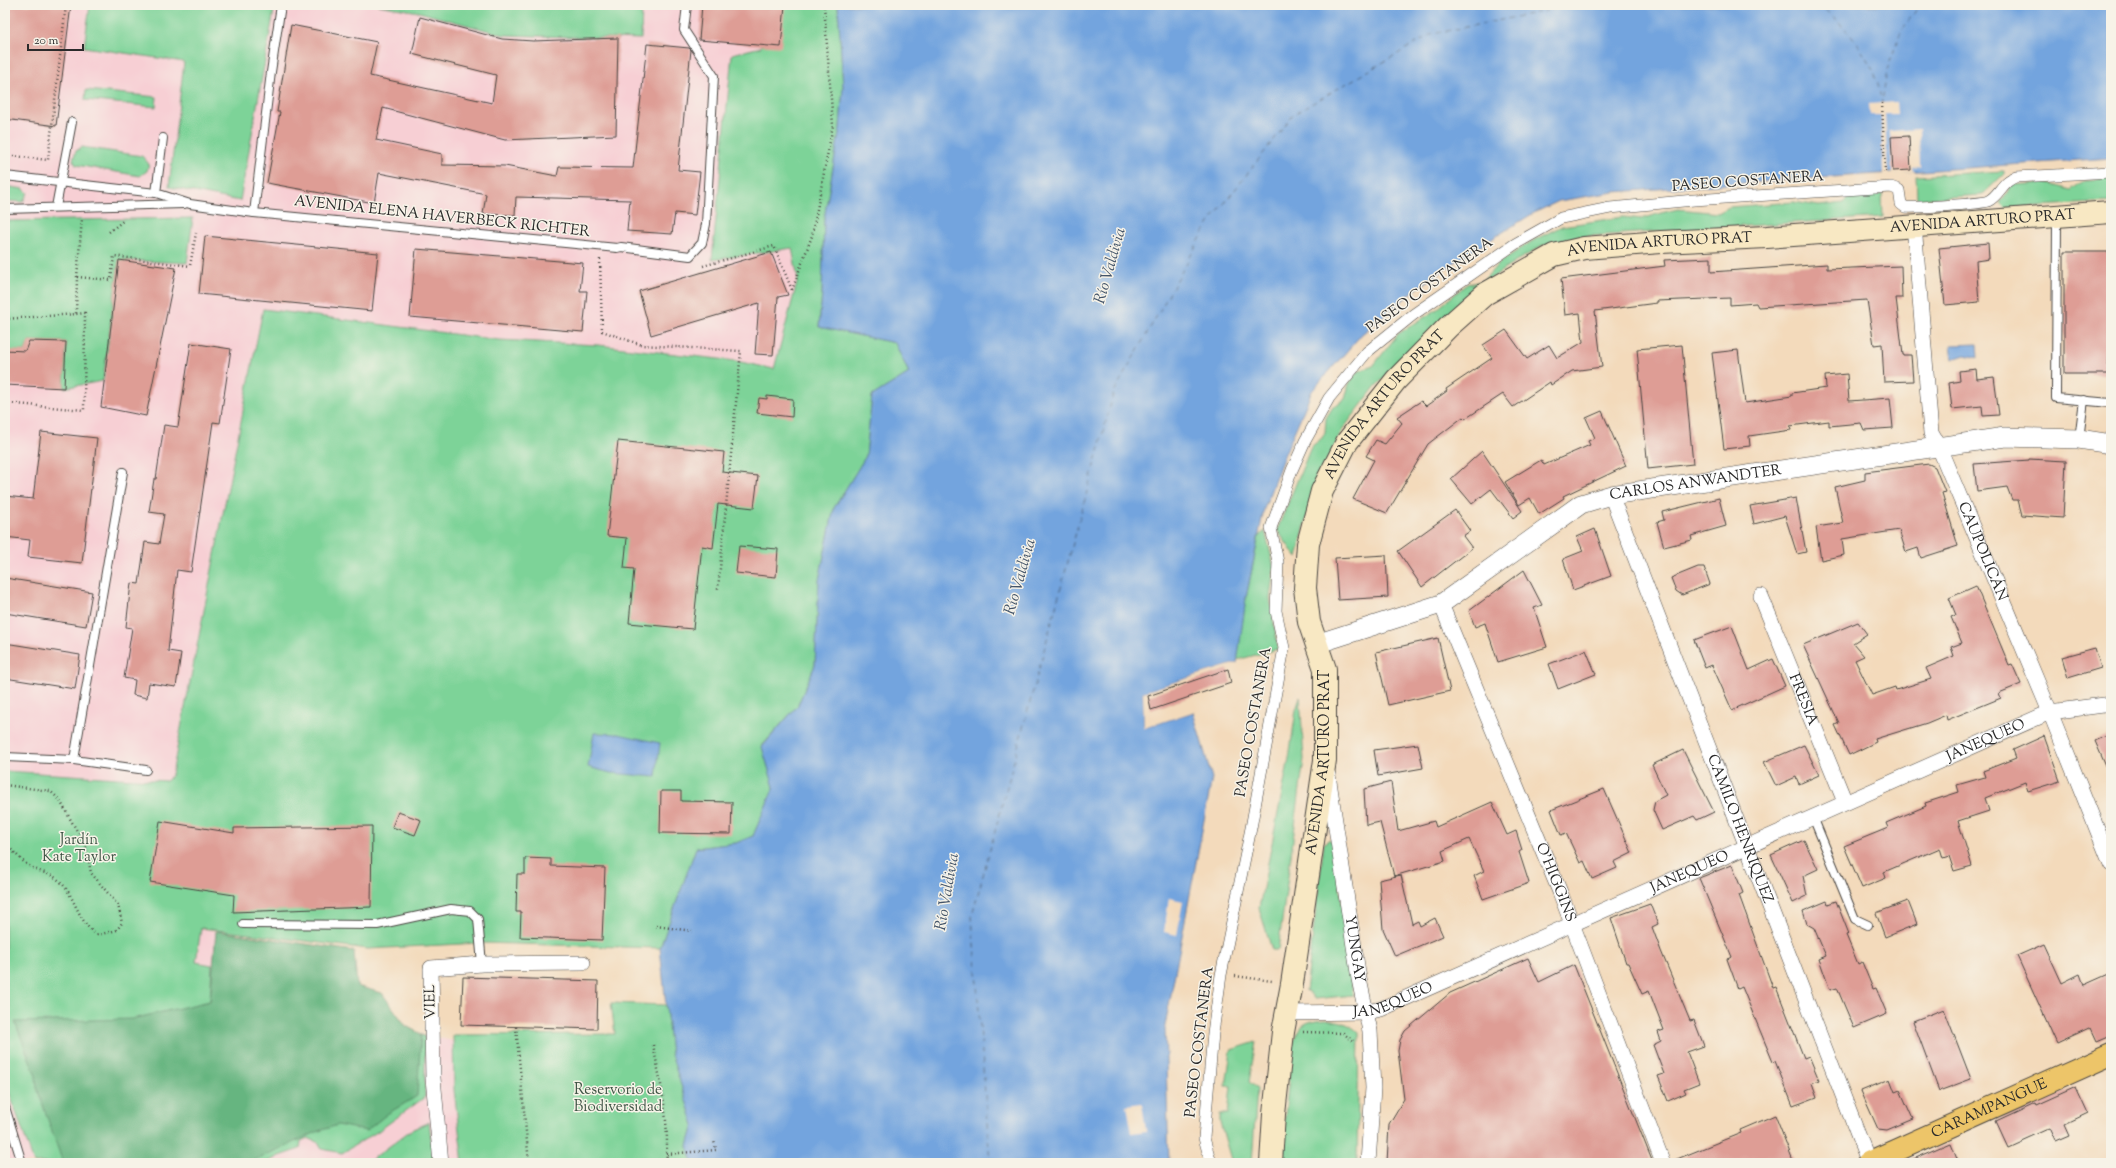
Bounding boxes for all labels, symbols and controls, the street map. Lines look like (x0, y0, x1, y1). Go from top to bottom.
scale bar (28, 26, 83, 52)
text: 20 m (34, 32, 59, 50)
street label: PASEO COSTANERA (1671, 166, 1825, 198)
street label: AVENIDA ELENA HAVERBECK RICHTER (293, 191, 591, 243)
street label: AVENIDA ARTURO PRAT (1889, 204, 2077, 239)
water label: Río Valdivia (1089, 225, 1133, 307)
street label: AVENIDA ARTURO PRAT (1564, 227, 1753, 262)
street label: PASEO COSTANERA (1362, 233, 1498, 339)
street label: AVENIDA ARTURO PRAT (1319, 325, 1450, 483)
street label: CARLOS ANWANDTER (1608, 460, 1783, 506)
street label: CAUPOLICÁN (1952, 499, 2013, 604)
water label: Río Valdivia (999, 536, 1043, 618)
street label: PASEO COSTANERA (1230, 645, 1278, 799)
street label: AVENIDA ARTURO PRAT (1301, 669, 1336, 856)
street label: FRESIA (1783, 671, 1823, 729)
street label: JANEQUEO (1942, 714, 2029, 768)
street label: CAMILO HENRÍQUEZ (1702, 751, 1779, 907)
park label: Jardín Kate Taylor (42, 830, 116, 868)
street label: O'HIGGINS (1530, 839, 1581, 925)
street label: JANEQUEO (1646, 845, 1733, 899)
water label: Río Valdivia (930, 852, 966, 932)
street label: YUNGAY (1339, 914, 1370, 984)
street label: PASEO COSTANERA (1180, 965, 1220, 1119)
street label: JANEQUEO (1352, 977, 1436, 1023)
street label: VIEL (420, 984, 442, 1020)
street label: CARAMPANGUE (1928, 1073, 2051, 1144)
park label: Reservorio de Biodiversidad (574, 1080, 663, 1118)

